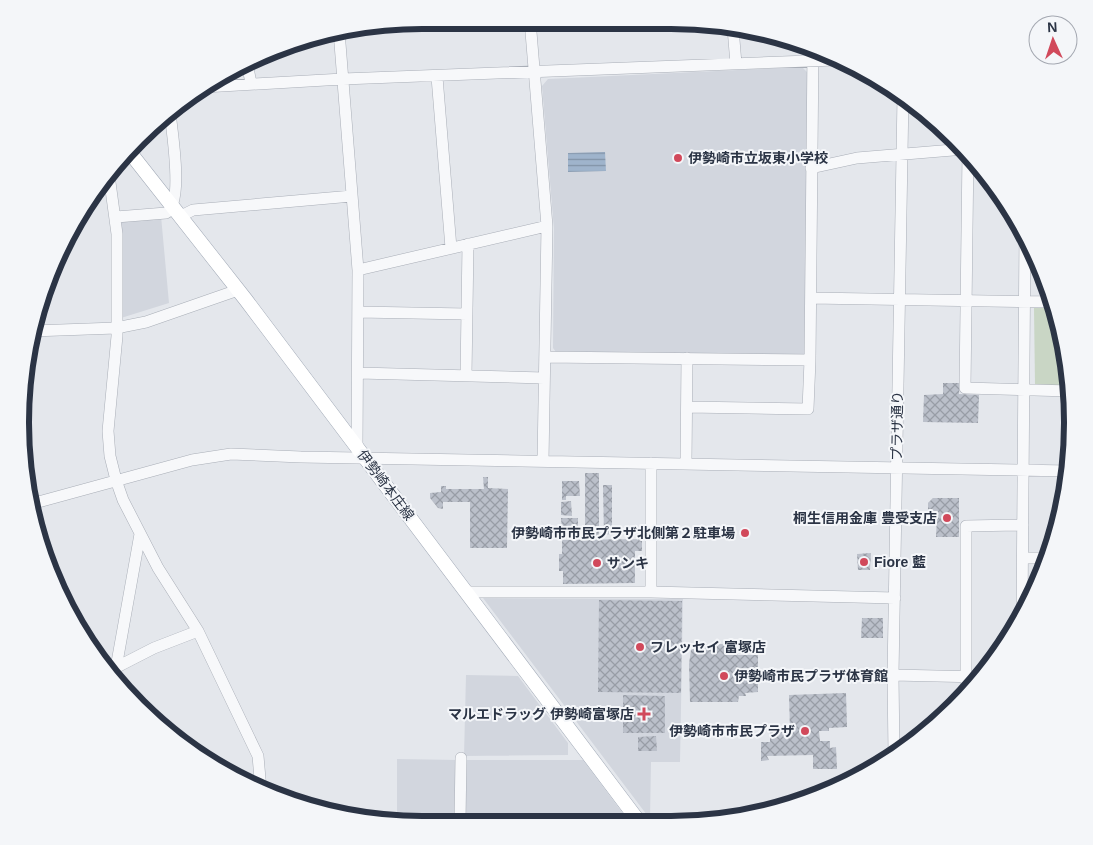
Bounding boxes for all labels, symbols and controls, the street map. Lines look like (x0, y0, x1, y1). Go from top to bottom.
north arrow (1028, 15, 1078, 65)
text: N (1047, 19, 1058, 35)
place label: 伊勢崎市立坂東小学校 (688, 150, 828, 166)
marker: 伊勢崎市立坂東小学校 (672, 152, 684, 164)
street label: プラザ通り (888, 391, 906, 461)
street label: 伊勢崎本庄線 (354, 447, 418, 523)
place label: 桐生信用金庫 豊受支店 (793, 510, 937, 526)
marker: 桐生信用金庫 豊受支店 (941, 512, 953, 524)
place label: 伊勢崎市市民プラザ北側第２駐車場 (511, 525, 735, 541)
marker: 伊勢崎市市民プラザ北側第２駐車場 (739, 527, 751, 539)
place label: Fiore 藍 (874, 554, 926, 570)
place label: サンキ (607, 555, 649, 571)
marker: Fiore 藍 (858, 556, 870, 568)
marker: サンキ (591, 557, 603, 569)
place label: フレッセイ 富塚店 (650, 639, 766, 655)
marker: フレッセイ 富塚店 (634, 641, 646, 653)
place label: 伊勢崎市民プラザ体育館 (734, 668, 888, 684)
marker: 伊勢崎市民プラザ体育館 (718, 670, 730, 682)
place label: マルエドラッグ 伊勢崎富塚店 (448, 706, 634, 722)
marker: マルエドラッグ 伊勢崎富塚店 (638, 708, 650, 720)
place label: 伊勢崎市市民プラザ (669, 723, 795, 739)
marker: 伊勢崎市市民プラザ (799, 725, 811, 737)

